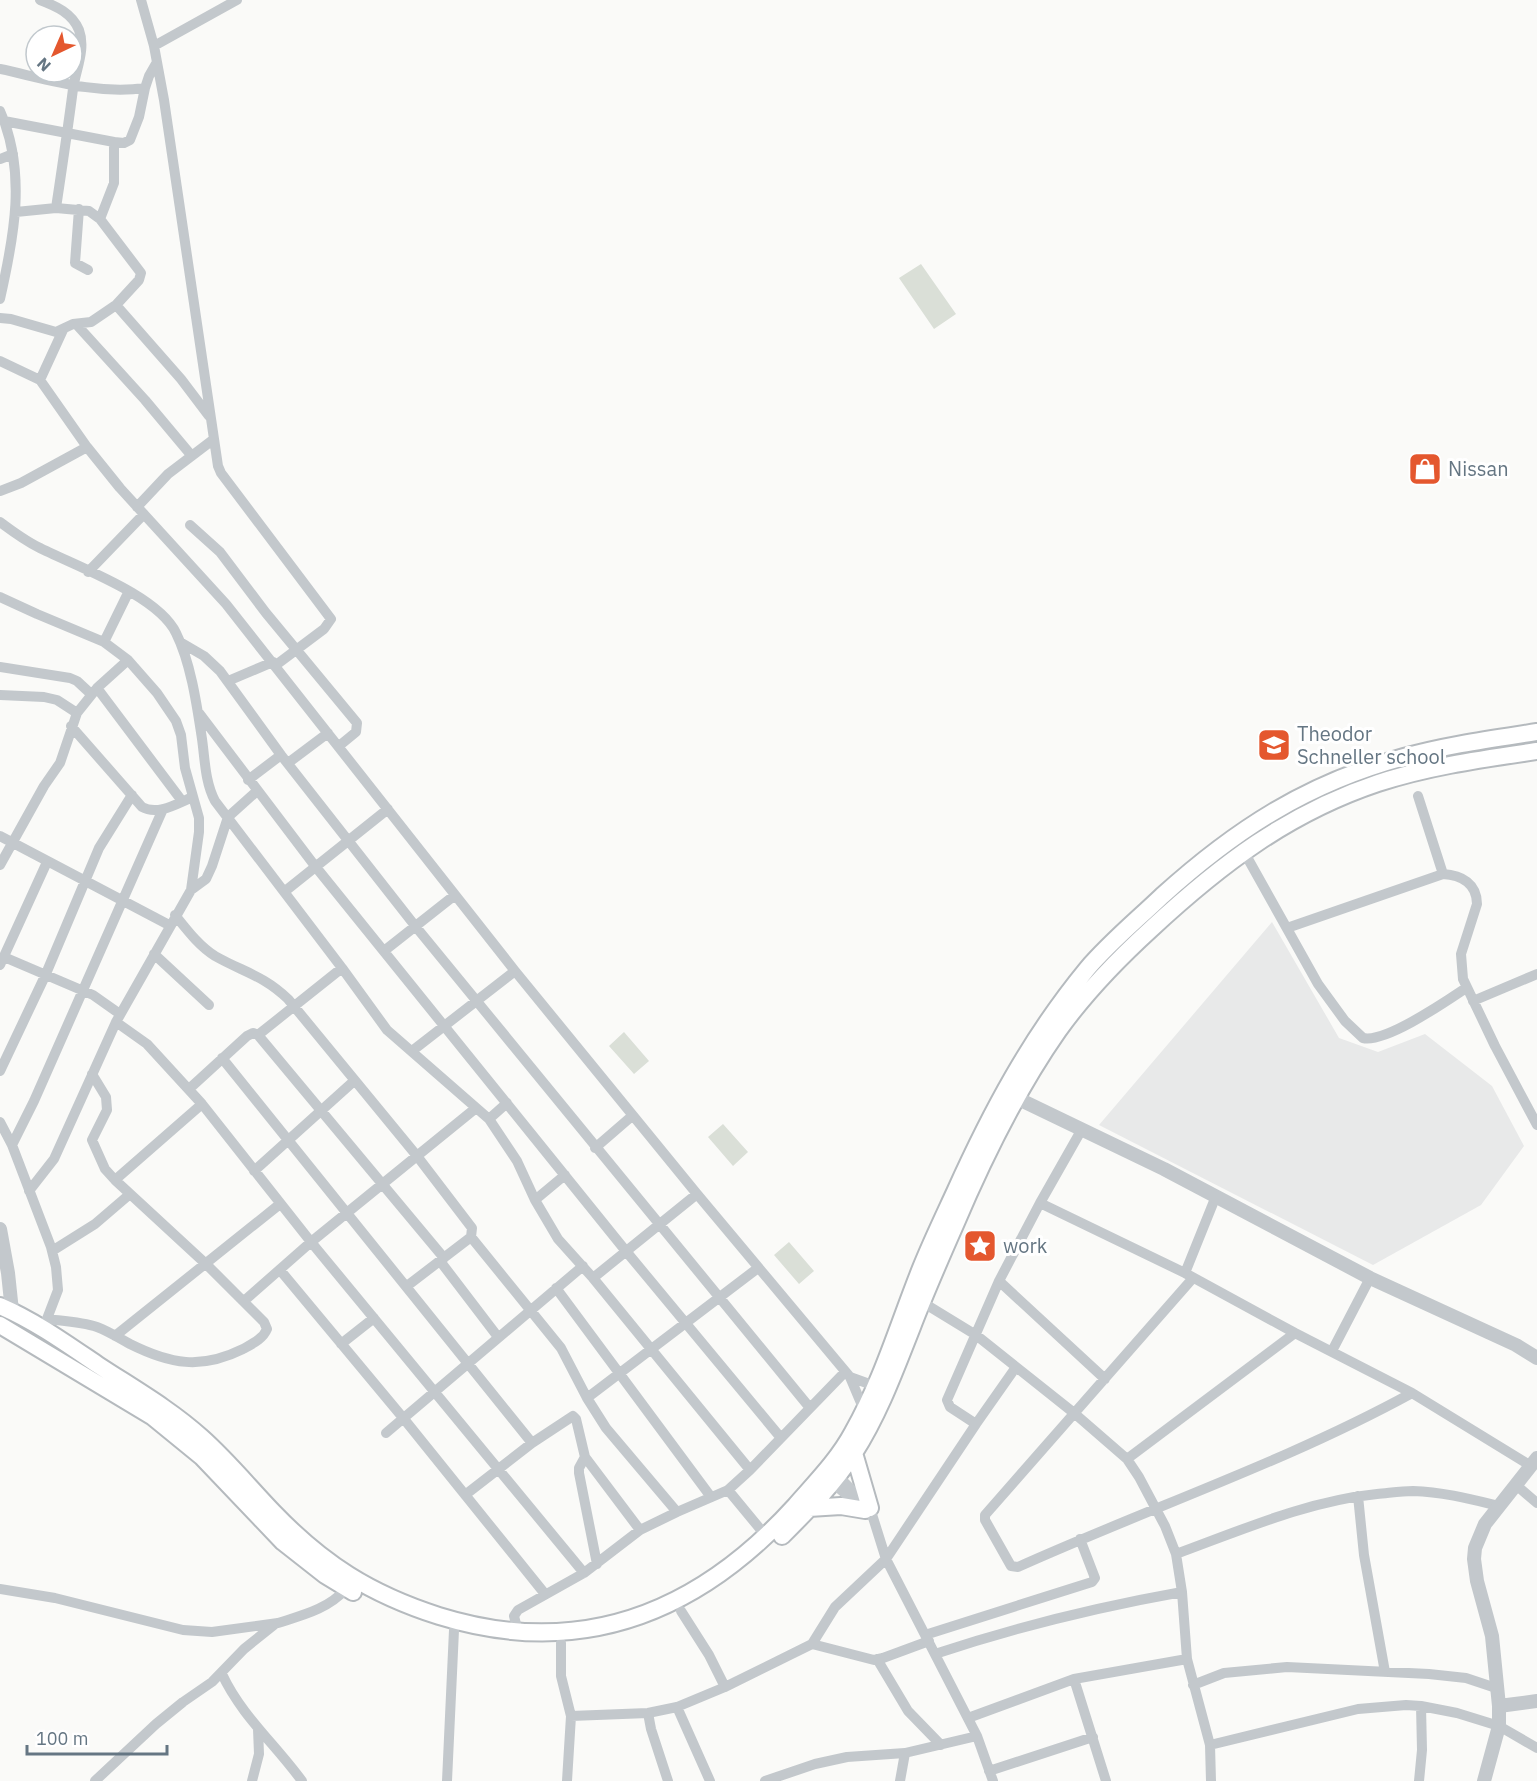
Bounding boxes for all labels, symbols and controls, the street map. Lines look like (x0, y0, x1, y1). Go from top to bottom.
north arrow (24, 24, 84, 84)
text: N (32, 54, 55, 76)
shop icon: Nissan (1407, 451, 1443, 487)
place label: Nissan (1448, 455, 1509, 482)
place label: Theodor Schneller school (1297, 720, 1445, 770)
school or university icon: Theodor Schneller school (1256, 727, 1292, 763)
place icon: work (962, 1228, 998, 1264)
place label: work (1003, 1232, 1048, 1259)
scale bar (27, 1718, 166, 1756)
text: 100 m (36, 1727, 88, 1750)

